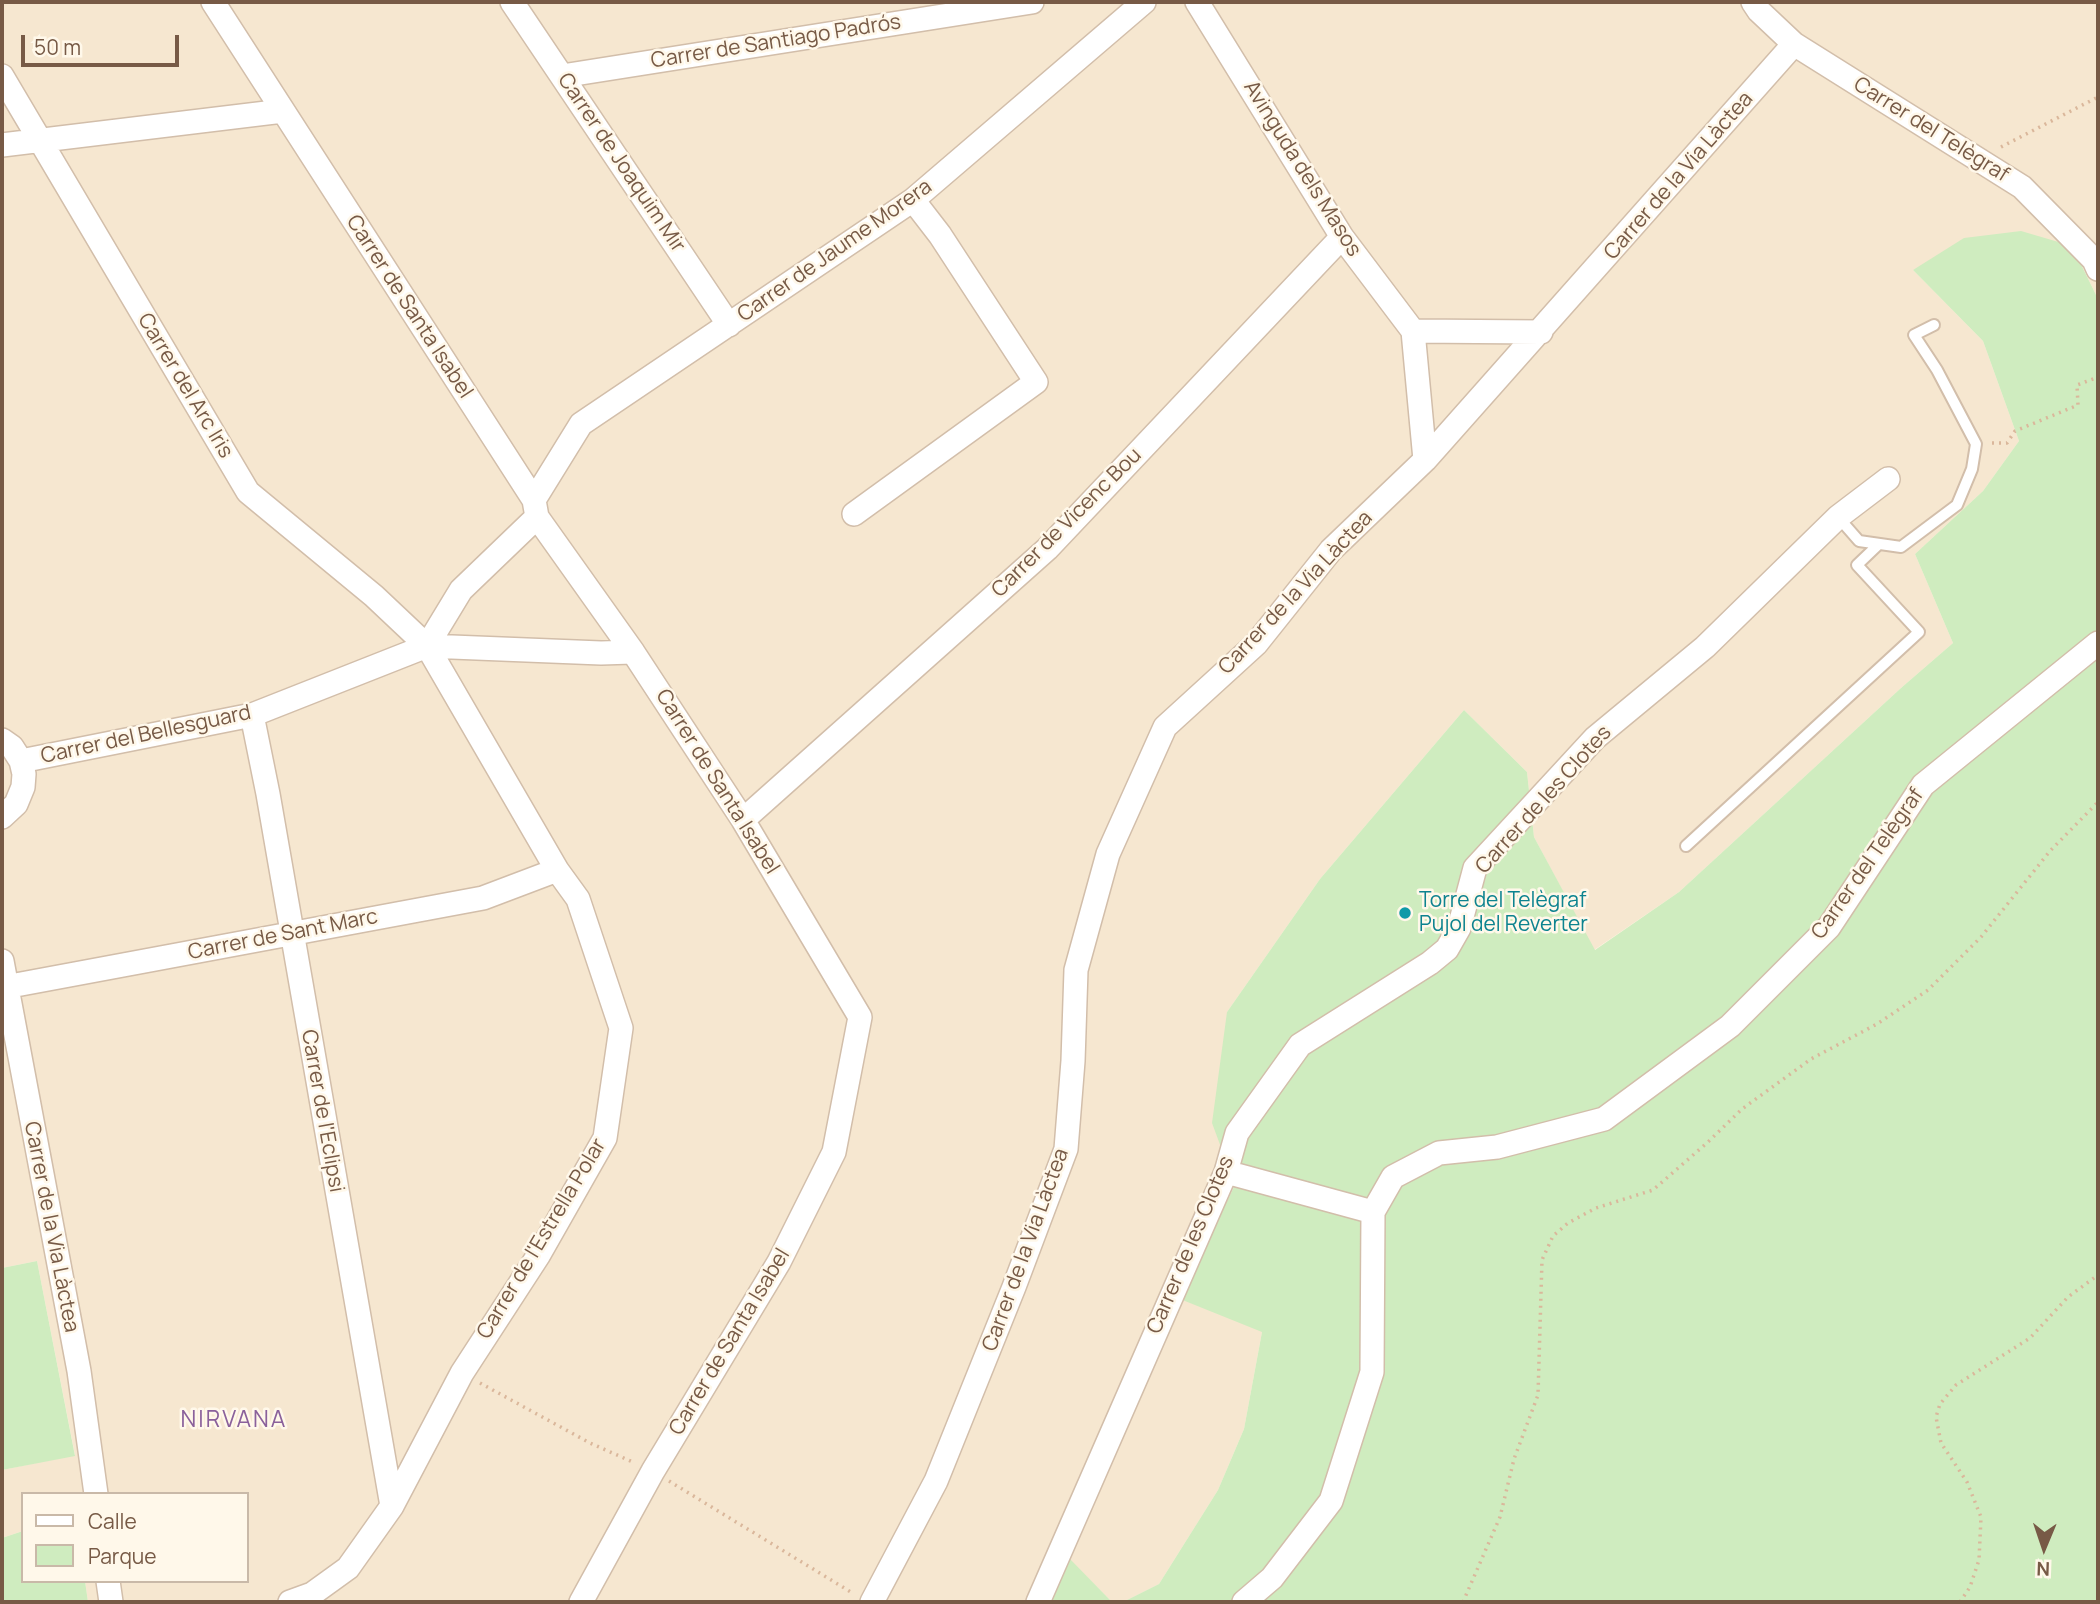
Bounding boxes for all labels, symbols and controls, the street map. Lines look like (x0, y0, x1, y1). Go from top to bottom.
street label: Carrer de Santiago Padrós (649, 10, 903, 74)
scale bar (24, 21, 182, 65)
text: 50 m (34, 33, 81, 61)
street label: Carrer de Joaquim Mir (552, 69, 690, 257)
street label: Carrer del Telègraf (1849, 72, 2013, 188)
street label: Avinguda dels Masos (1238, 77, 1366, 261)
street label: Carrer de la Via Làctea (1599, 87, 1759, 265)
street label: Carrer de Jaume Morera (733, 174, 937, 328)
street label: Carrer de Santa Isabel (340, 211, 478, 403)
street label: Carrer del Arc Iris (132, 309, 238, 463)
street label: Carrer de Vicenc Bou (987, 443, 1147, 603)
street label: Carrer de la Via Làctea (1214, 506, 1378, 680)
street label: Carrer de Santa Isabel (650, 685, 784, 879)
street label: Carrer del Bellesguard (39, 700, 253, 770)
street label: Carrer de les Clotes (1471, 721, 1617, 879)
street label: Carrer del Telègraf (1806, 784, 1930, 944)
place label: Torre del Telègraf Pujol del Reverter (1419, 888, 1588, 938)
street label: Carrer de Sant Marc (186, 904, 380, 966)
marker: Torre del Telègraf Pujol del Reverter (1397, 905, 1413, 921)
street label: Carrer de l'Eclipsi (295, 1028, 349, 1194)
street label: Carrer de la Via Làctea (18, 1120, 84, 1334)
street label: Carrer de l'Estrella Polar (472, 1134, 612, 1344)
street label: Carrer de la Via Làctea (978, 1145, 1074, 1355)
street label: Carrer de les Clotes (1142, 1152, 1240, 1338)
street label: Carrer de Santa Isabel (664, 1244, 796, 1440)
district label: NIRVANA (181, 1407, 287, 1435)
legend (21, 1492, 248, 1583)
text: Calle (88, 1507, 137, 1535)
north arrow (2009, 1513, 2079, 1583)
text: Parque (88, 1542, 157, 1570)
text: N (2036, 1556, 2051, 1582)

